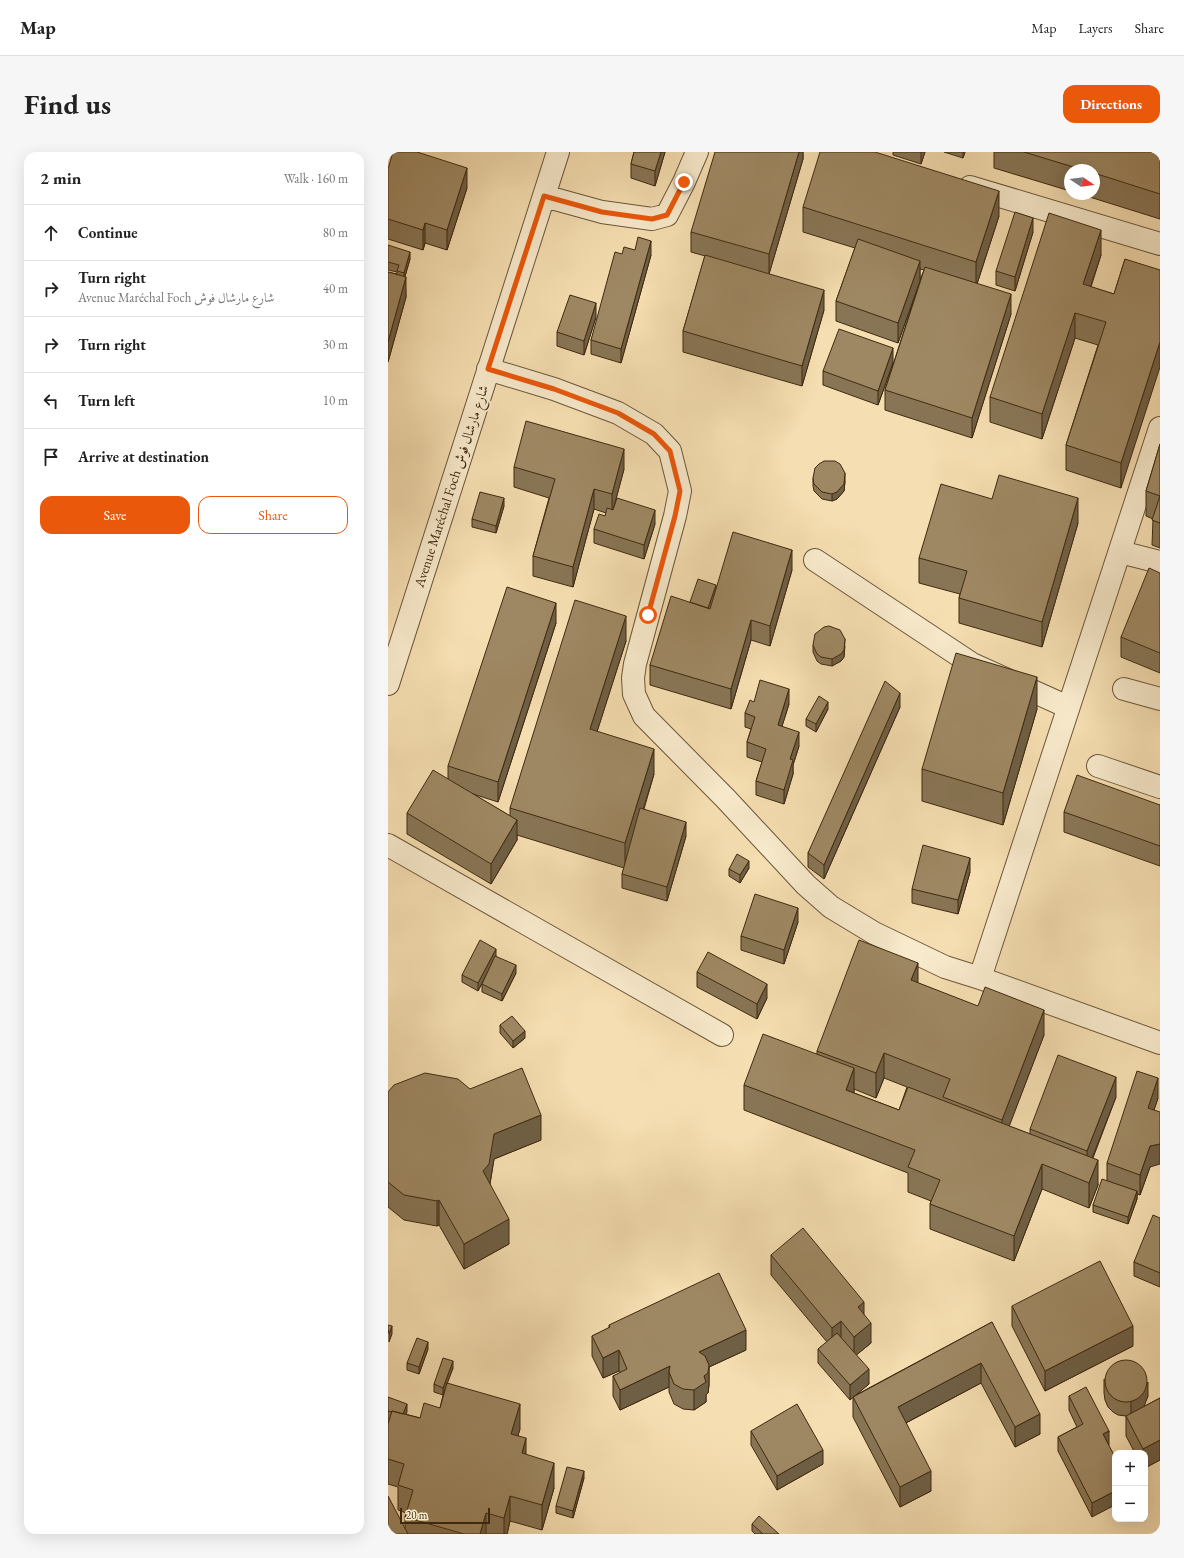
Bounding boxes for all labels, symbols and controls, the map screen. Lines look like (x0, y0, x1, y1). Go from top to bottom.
text: Map (20, 15, 56, 40)
text: Map (1031, 19, 1056, 37)
text: Layers (1078, 19, 1113, 37)
text: Share (1135, 19, 1164, 37)
button: Directions (1063, 85, 1160, 123)
text: Find us (24, 86, 111, 122)
north arrow (1064, 164, 1100, 200)
text: 2 min (40, 167, 81, 189)
text: Walk · 160 m (284, 170, 348, 187)
route end (675, 173, 693, 191)
icon: ahead (40, 222, 62, 244)
text: Continue (78, 223, 138, 242)
text: 80 m (323, 224, 348, 241)
text: Turn right (78, 268, 146, 287)
icon: right (40, 278, 62, 300)
text: 40 m (323, 280, 348, 297)
text: Avenue Maréchal Foch شارع مارشال فوش (78, 289, 274, 306)
icon: right (40, 334, 62, 356)
text: Turn right (78, 335, 146, 354)
text: 30 m (323, 336, 348, 353)
street label: Avenue Maréchal Foch شارع مارشال فوش (409, 383, 495, 591)
icon: left (40, 390, 62, 412)
text: Turn left (78, 391, 135, 410)
text: 10 m (323, 392, 348, 409)
icon: arrive (40, 446, 62, 468)
text: Arrive at destination (78, 447, 209, 466)
button: Save (40, 496, 190, 534)
button: Share (198, 496, 348, 534)
route start (639, 606, 657, 624)
map controls (1112, 1450, 1148, 1522)
button: + (1112, 1450, 1148, 1486)
button: − (1112, 1486, 1148, 1522)
scale bar (400, 1506, 490, 1525)
text: 20 m (406, 1508, 427, 1522)

